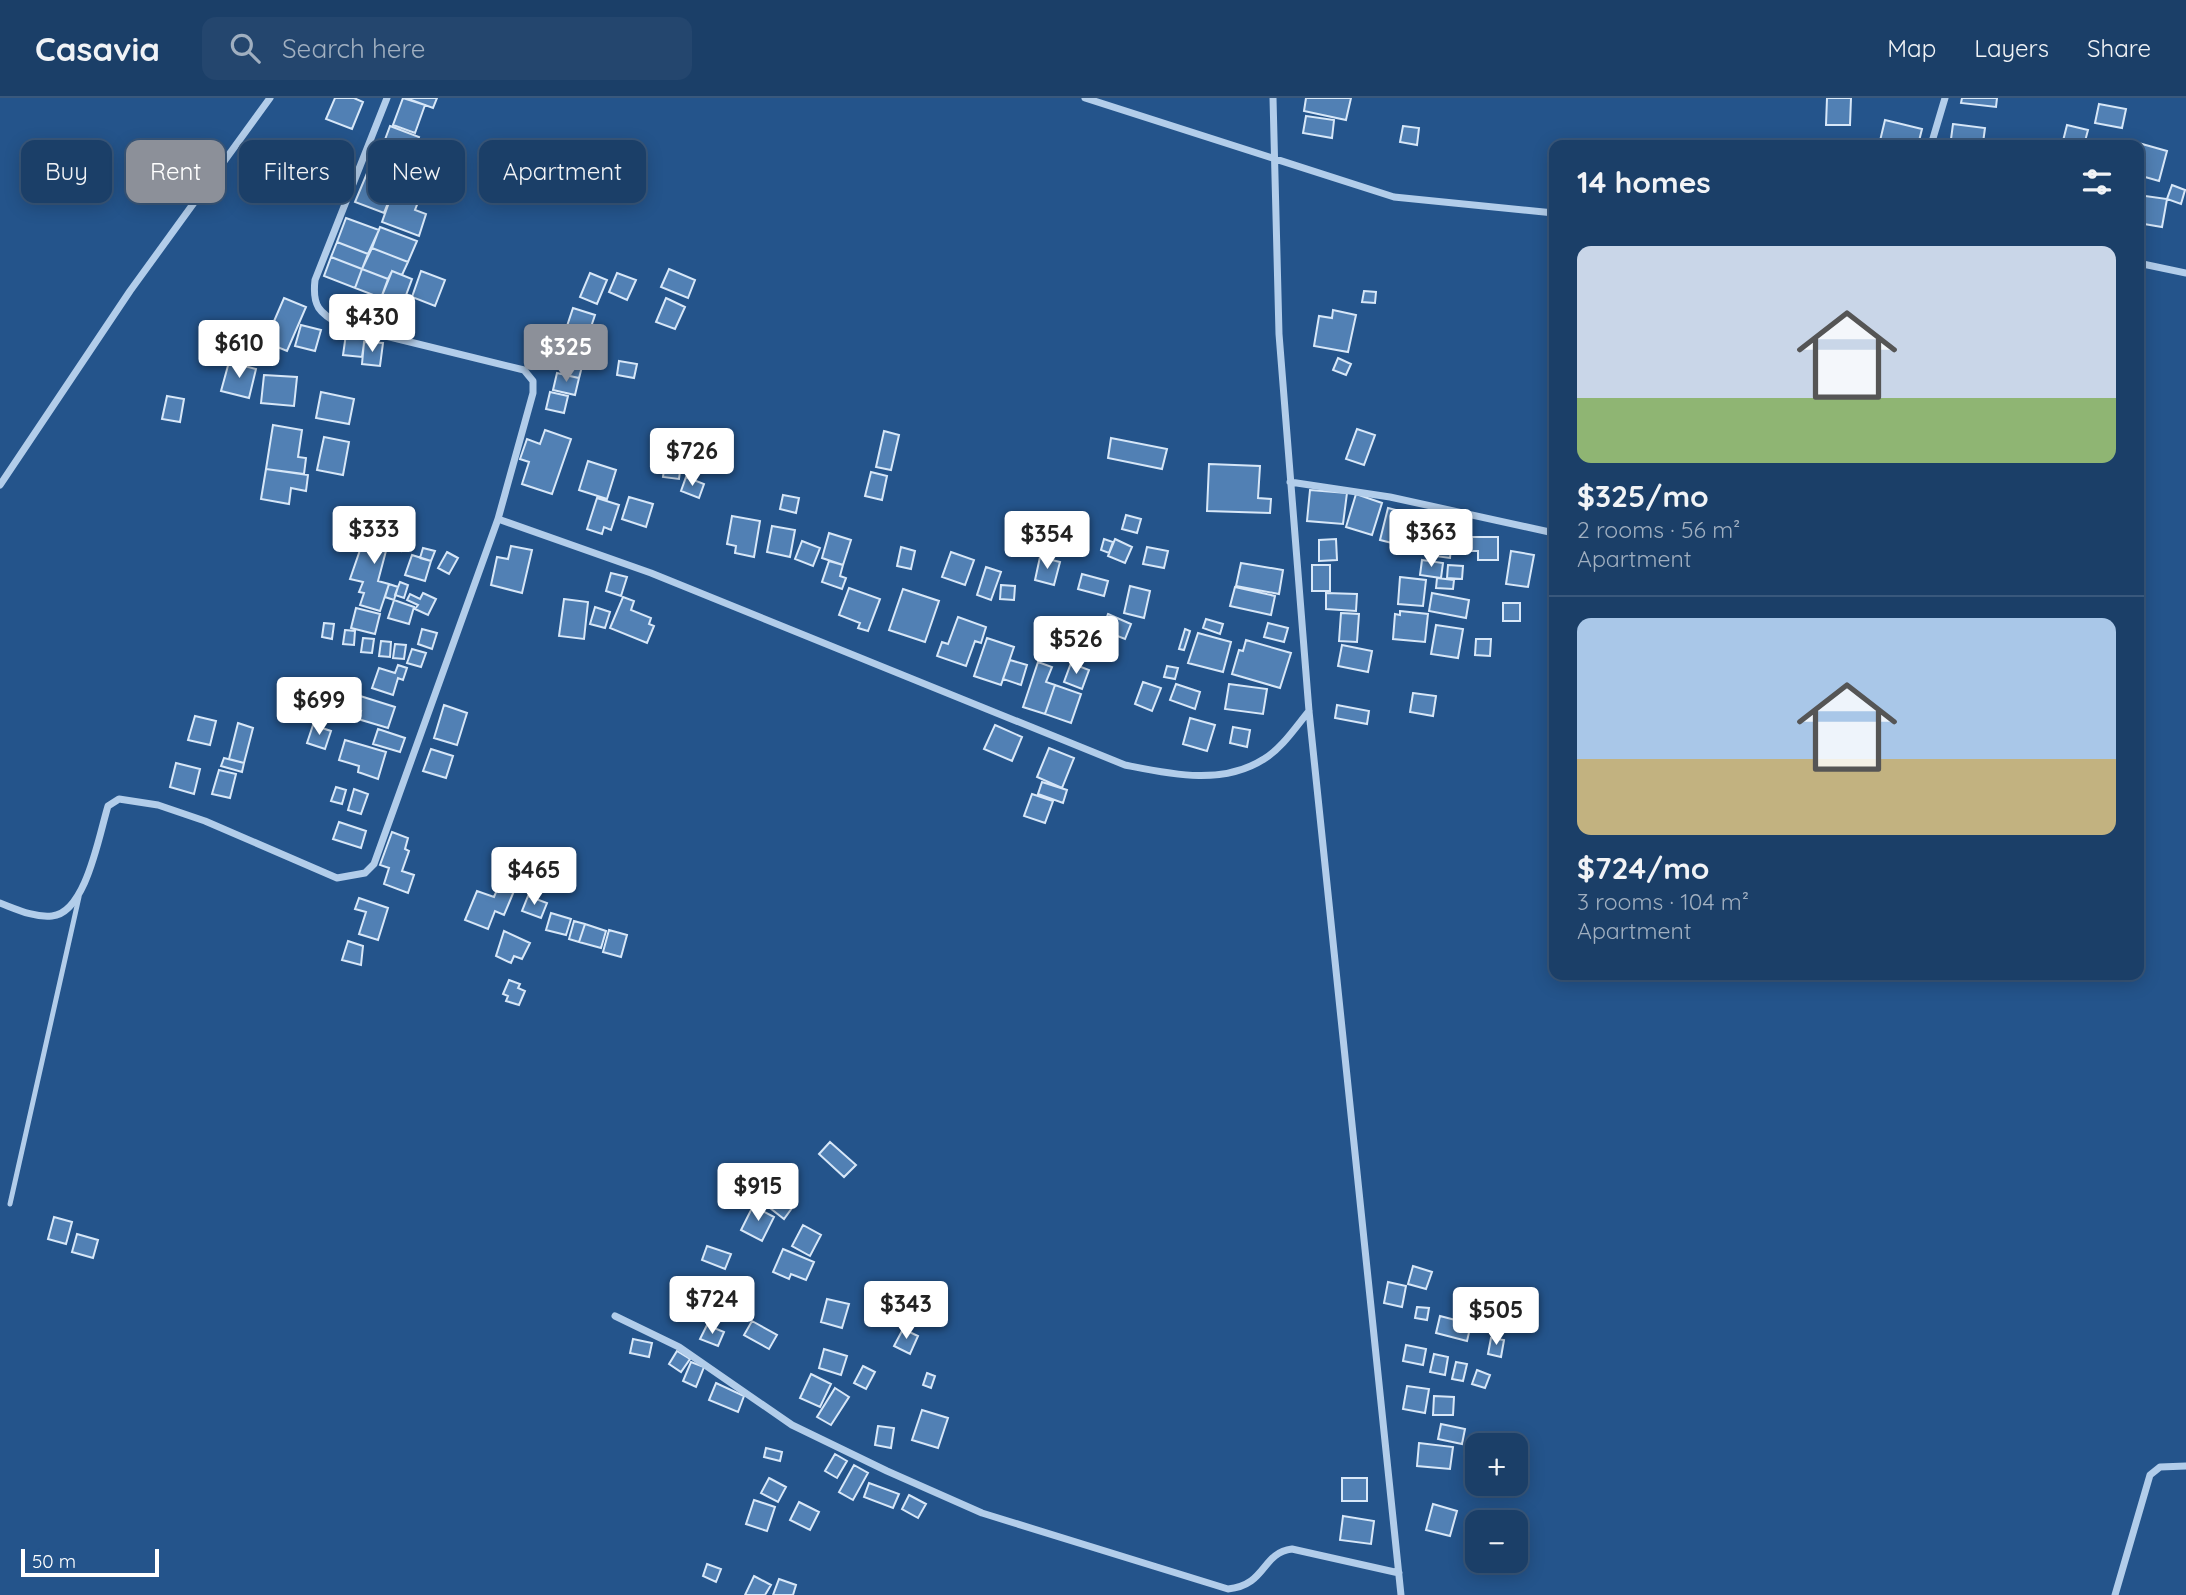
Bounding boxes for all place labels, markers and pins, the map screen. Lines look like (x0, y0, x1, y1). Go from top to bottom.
pin: $430 (331, 294, 413, 354)
pin: $610 (198, 320, 280, 380)
pin: $325 (525, 324, 607, 384)
pin: $726 (651, 428, 733, 488)
pin: $333 (333, 506, 415, 566)
pin: $363 (1390, 510, 1472, 569)
pin: $354 (1006, 512, 1088, 571)
pin: $526 (1035, 616, 1117, 676)
pin: $699 (278, 678, 360, 737)
pin: $465 (493, 848, 575, 907)
pin: $915 (717, 1164, 799, 1223)
pin: $724 (671, 1276, 753, 1336)
pin: $343 (865, 1282, 947, 1341)
pin: $505 (1455, 1288, 1537, 1347)

